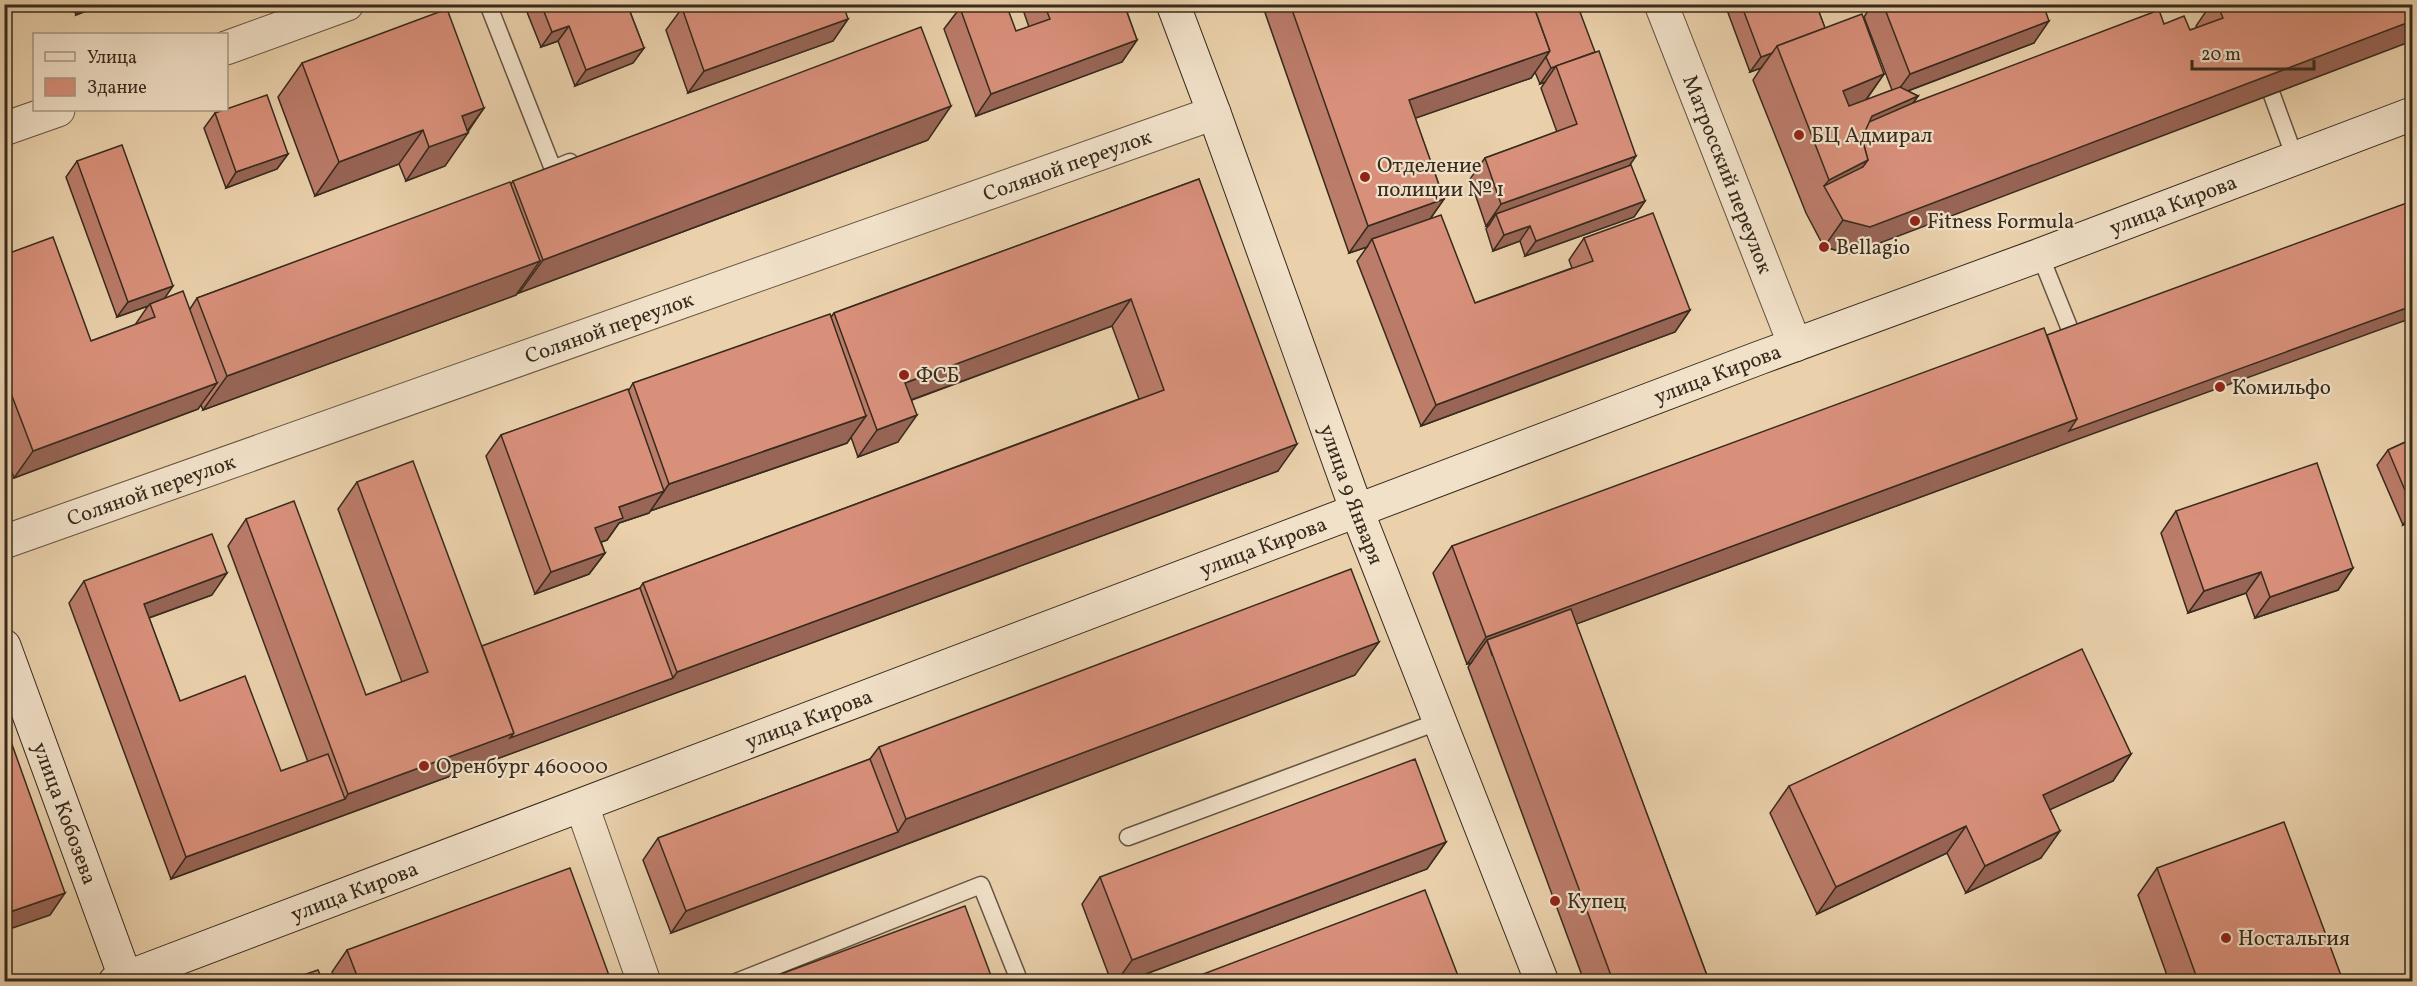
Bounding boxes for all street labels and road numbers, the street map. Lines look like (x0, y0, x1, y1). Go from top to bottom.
street label: Матросский переулок (1674, 71, 1779, 278)
street label: Соляной переулок (979, 123, 1156, 210)
street label: улица Кирова (2106, 169, 2241, 243)
street label: Соляной переулок (521, 286, 698, 372)
street label: улица Кирова (1650, 338, 1786, 413)
street label: улица 9 Января (1311, 421, 1390, 569)
street label: Соляной переулок (63, 448, 240, 535)
street label: улица Кирова (1196, 510, 1331, 585)
street label: улица Кирова (741, 683, 877, 757)
street label: улица Кобозева (24, 738, 103, 889)
street label: улица Кирова (287, 855, 423, 930)

